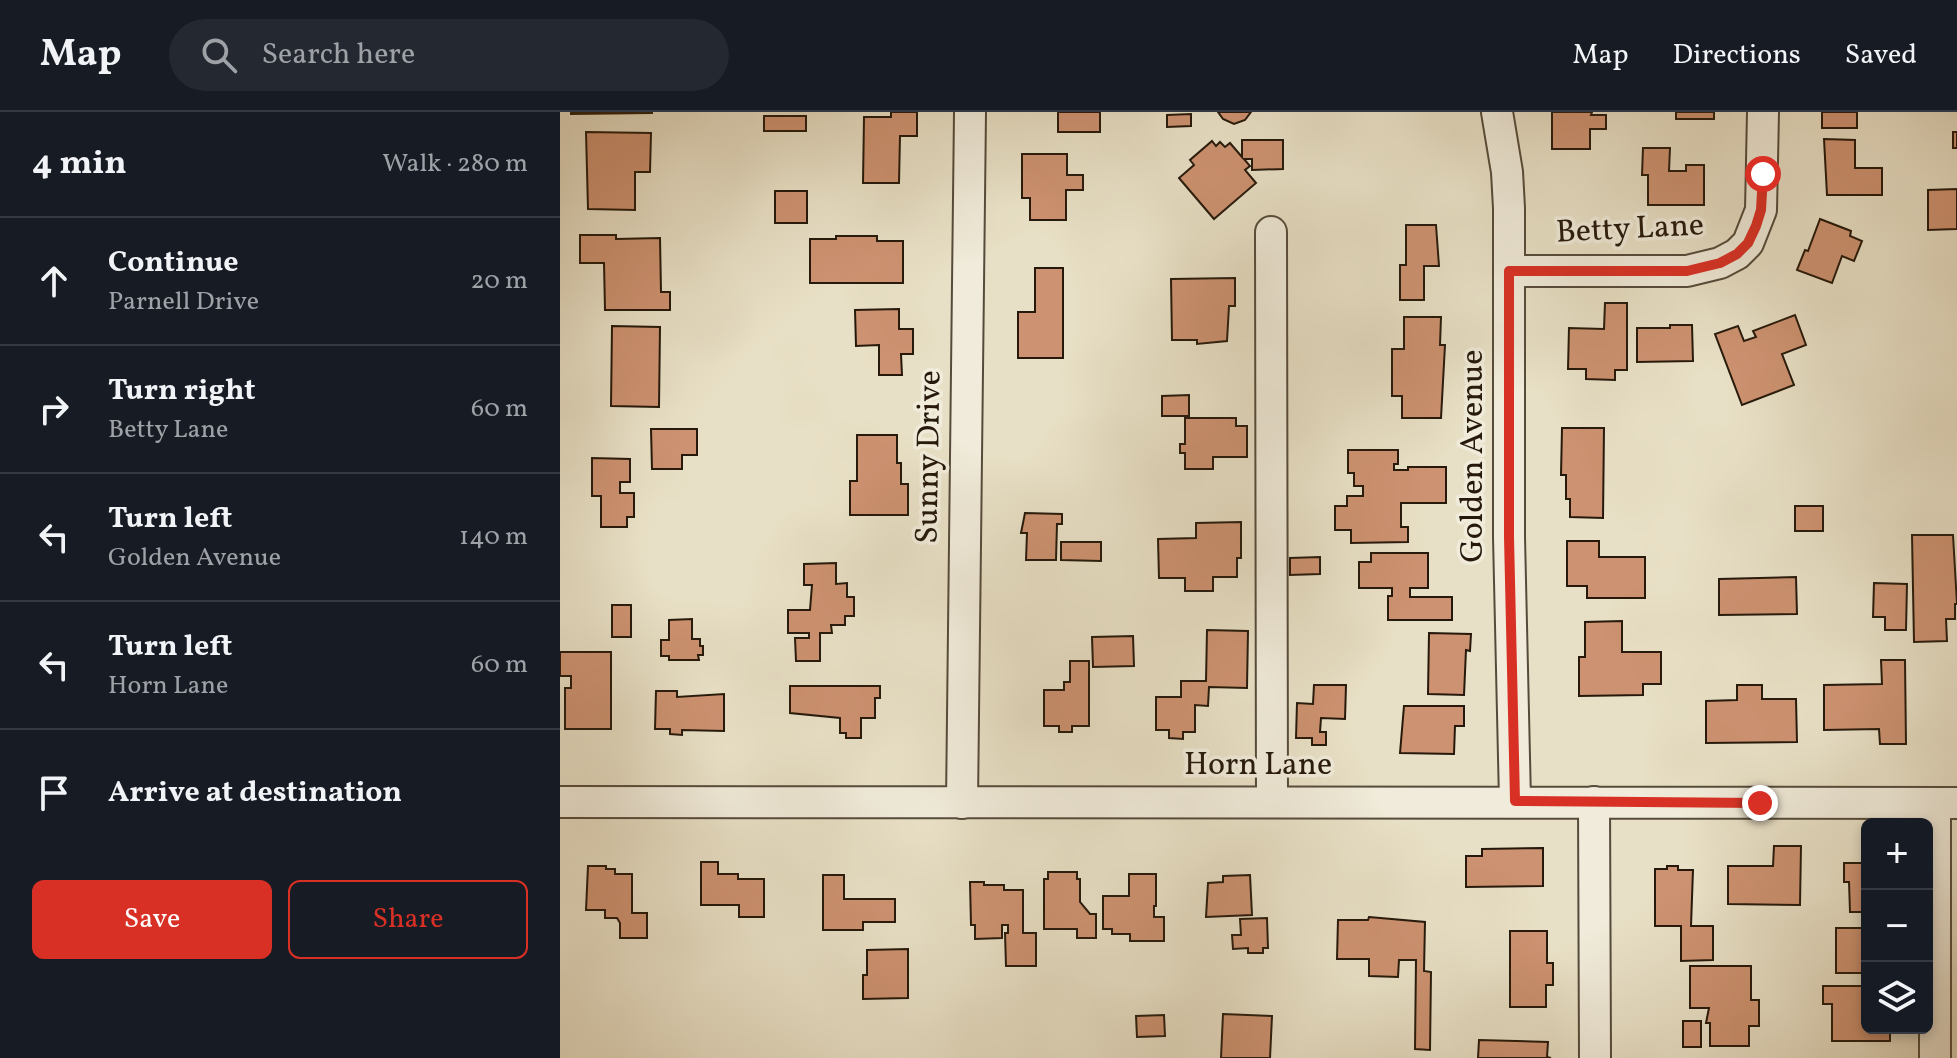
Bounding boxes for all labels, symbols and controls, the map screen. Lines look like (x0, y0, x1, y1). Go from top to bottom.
search box (169, 19, 729, 91)
text: Map (40, 29, 121, 82)
icon: search (197, 33, 241, 77)
text: Search here (261, 34, 415, 76)
text: Map (1573, 36, 1629, 75)
text: Directions (1673, 36, 1801, 75)
text: Saved (1845, 36, 1917, 75)
text: 4 min (32, 141, 127, 188)
text: Walk · 280 m (382, 146, 528, 182)
route start (1745, 156, 1781, 192)
street label: Betty Lane (1555, 204, 1705, 256)
text: Continue (108, 242, 239, 284)
icon: ahead (32, 259, 76, 303)
text: 20 m (470, 263, 528, 299)
text: Parnell Drive (108, 284, 259, 320)
street label: Golden Avenue (1452, 349, 1496, 563)
text: Turn right (108, 370, 256, 412)
street label: Sunny Drive (906, 370, 954, 544)
icon: right (32, 387, 76, 431)
text: 60 m (471, 391, 528, 427)
text: Betty Lane (108, 412, 228, 448)
text: Turn left (108, 498, 232, 540)
icon: left (32, 515, 76, 559)
text: 140 m (459, 519, 528, 555)
text: Golden Avenue (108, 540, 281, 576)
text: Turn left (108, 626, 232, 668)
icon: left (32, 643, 76, 687)
text: 60 m (471, 647, 528, 683)
text: Horn Lane (108, 668, 228, 704)
street label: Horn Lane (1184, 744, 1332, 788)
icon: arrive (32, 771, 76, 815)
text: Arrive at destination (108, 772, 402, 814)
route end (1742, 785, 1778, 821)
map controls (1861, 818, 1933, 1034)
button: + (1861, 818, 1933, 890)
button: Save (32, 880, 272, 959)
button: Share (288, 880, 528, 959)
button: − (1861, 890, 1933, 962)
button: layers (1861, 962, 1933, 1034)

